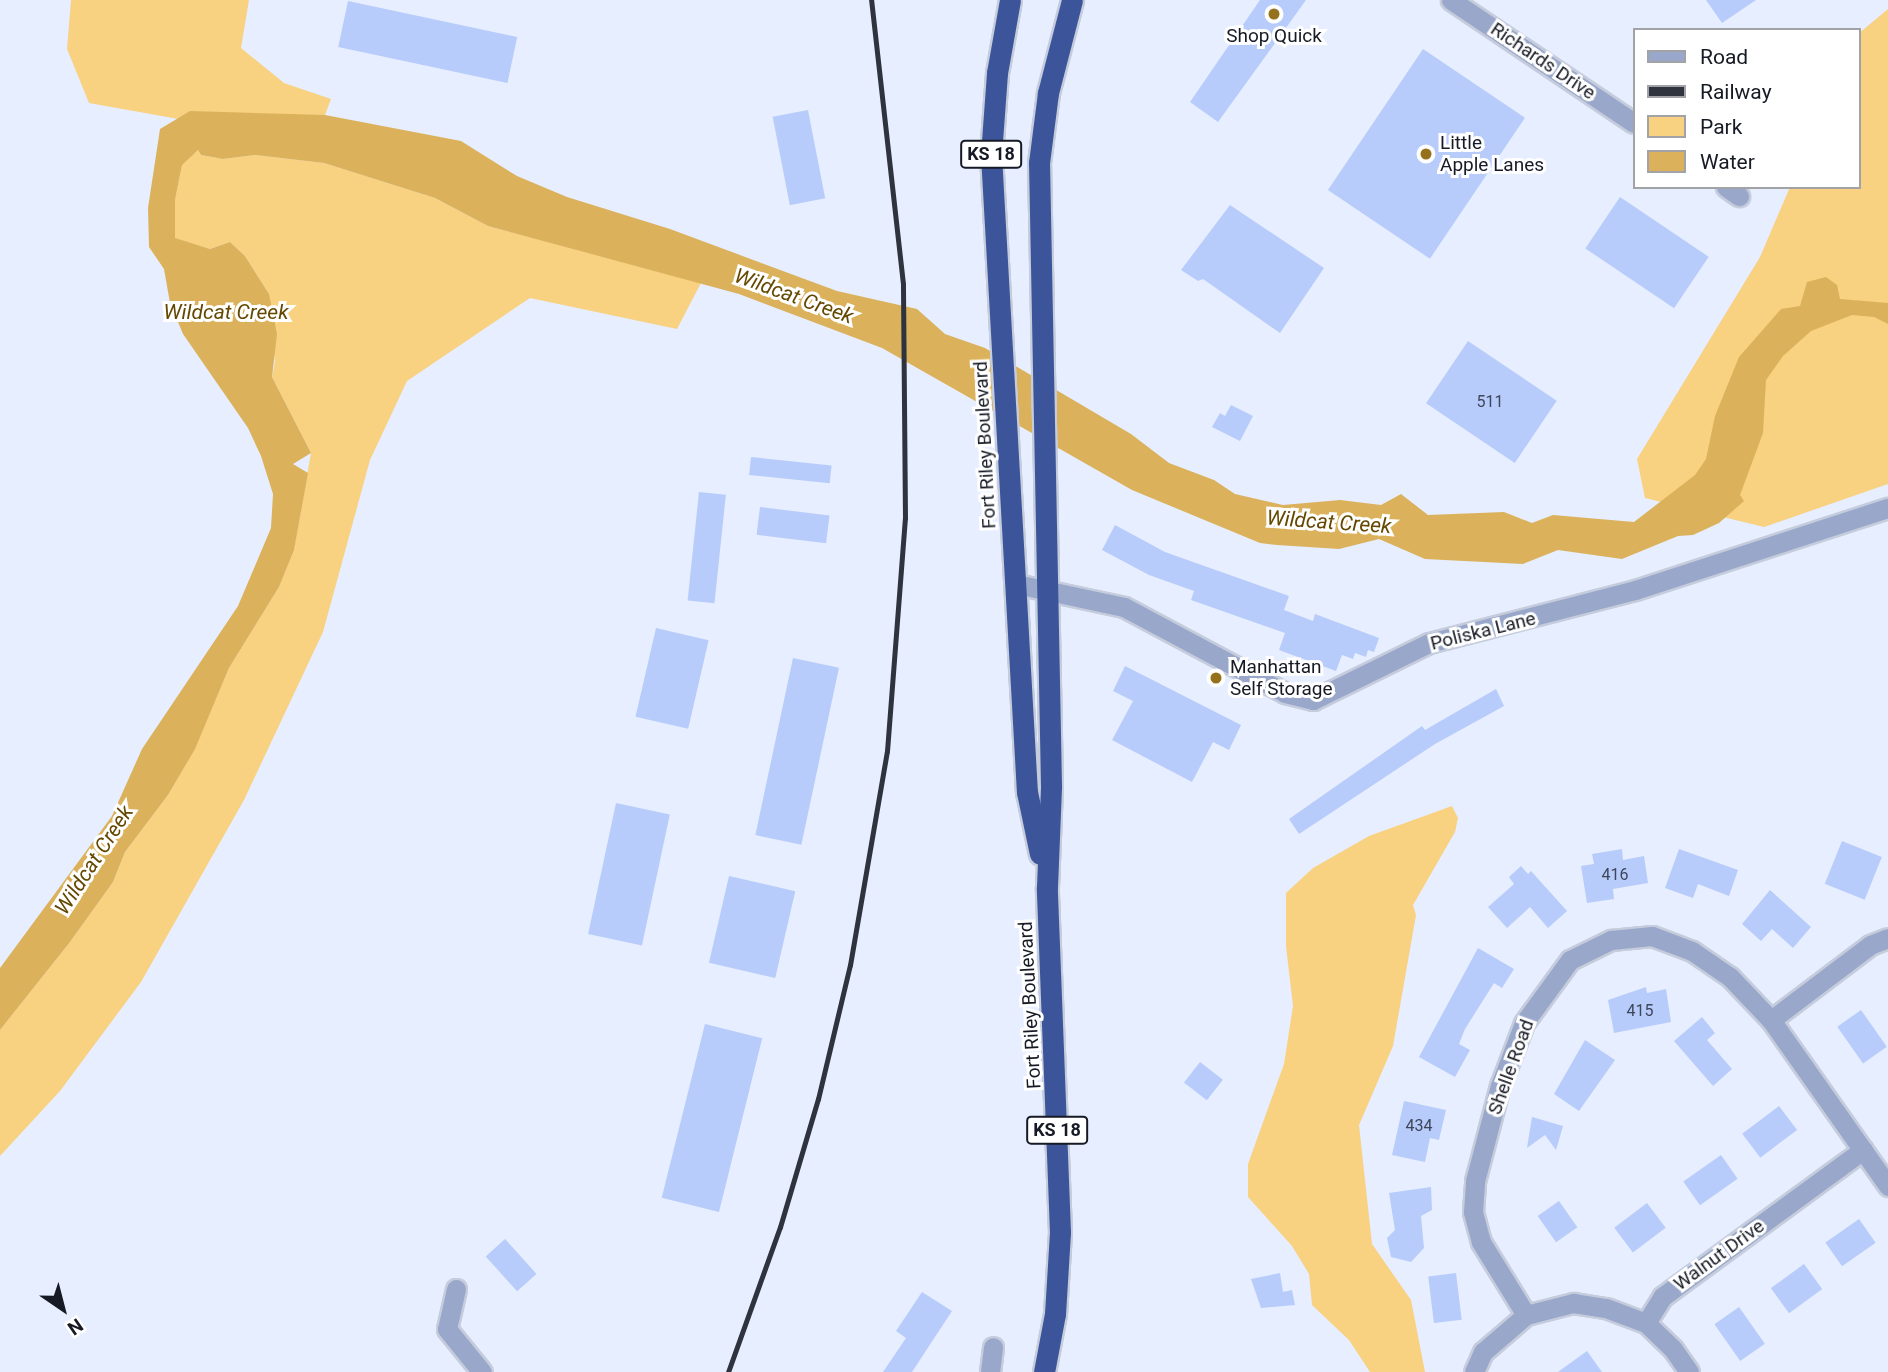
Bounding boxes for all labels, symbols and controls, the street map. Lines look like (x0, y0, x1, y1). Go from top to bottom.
marker: Shop Quick (1266, 6, 1282, 22)
street label: Richards Drive (1486, 18, 1600, 104)
place label: Shop Quick (1226, 25, 1322, 47)
legend (1632, 28, 1860, 189)
text: Road (1700, 45, 1748, 69)
text: Railway (1700, 80, 1772, 104)
text: Park (1700, 115, 1742, 139)
place label: Little Apple Lanes (1440, 132, 1544, 176)
road number: KS 18 (960, 140, 1023, 168)
marker: Little Apple Lanes (1418, 146, 1434, 162)
text: Water (1700, 150, 1755, 174)
water label: Wildcat Creek (731, 263, 857, 329)
water label: Wildcat Creek (164, 299, 288, 325)
street label: Fort Riley Boulevard (969, 361, 1001, 529)
house number: 511 (1477, 392, 1503, 412)
water label: Wildcat Creek (1266, 505, 1392, 539)
street label: Poliska Lane (1428, 607, 1538, 655)
place label: Manhattan Self Storage (1230, 656, 1333, 700)
marker: Manhattan Self Storage (1208, 670, 1224, 686)
water label: Wildcat Creek (49, 801, 139, 919)
house number: 416 (1602, 865, 1628, 885)
street label: Fort Riley Boulevard (1014, 921, 1046, 1089)
house number: 415 (1627, 1001, 1653, 1021)
street label: Shelle Road (1483, 1016, 1539, 1118)
road number: KS 18 (1026, 1115, 1088, 1144)
house number: 434 (1406, 1116, 1432, 1136)
street label: Walnut Drive (1669, 1215, 1769, 1295)
north arrow (28, 1274, 98, 1344)
text: N (63, 1313, 87, 1340)

